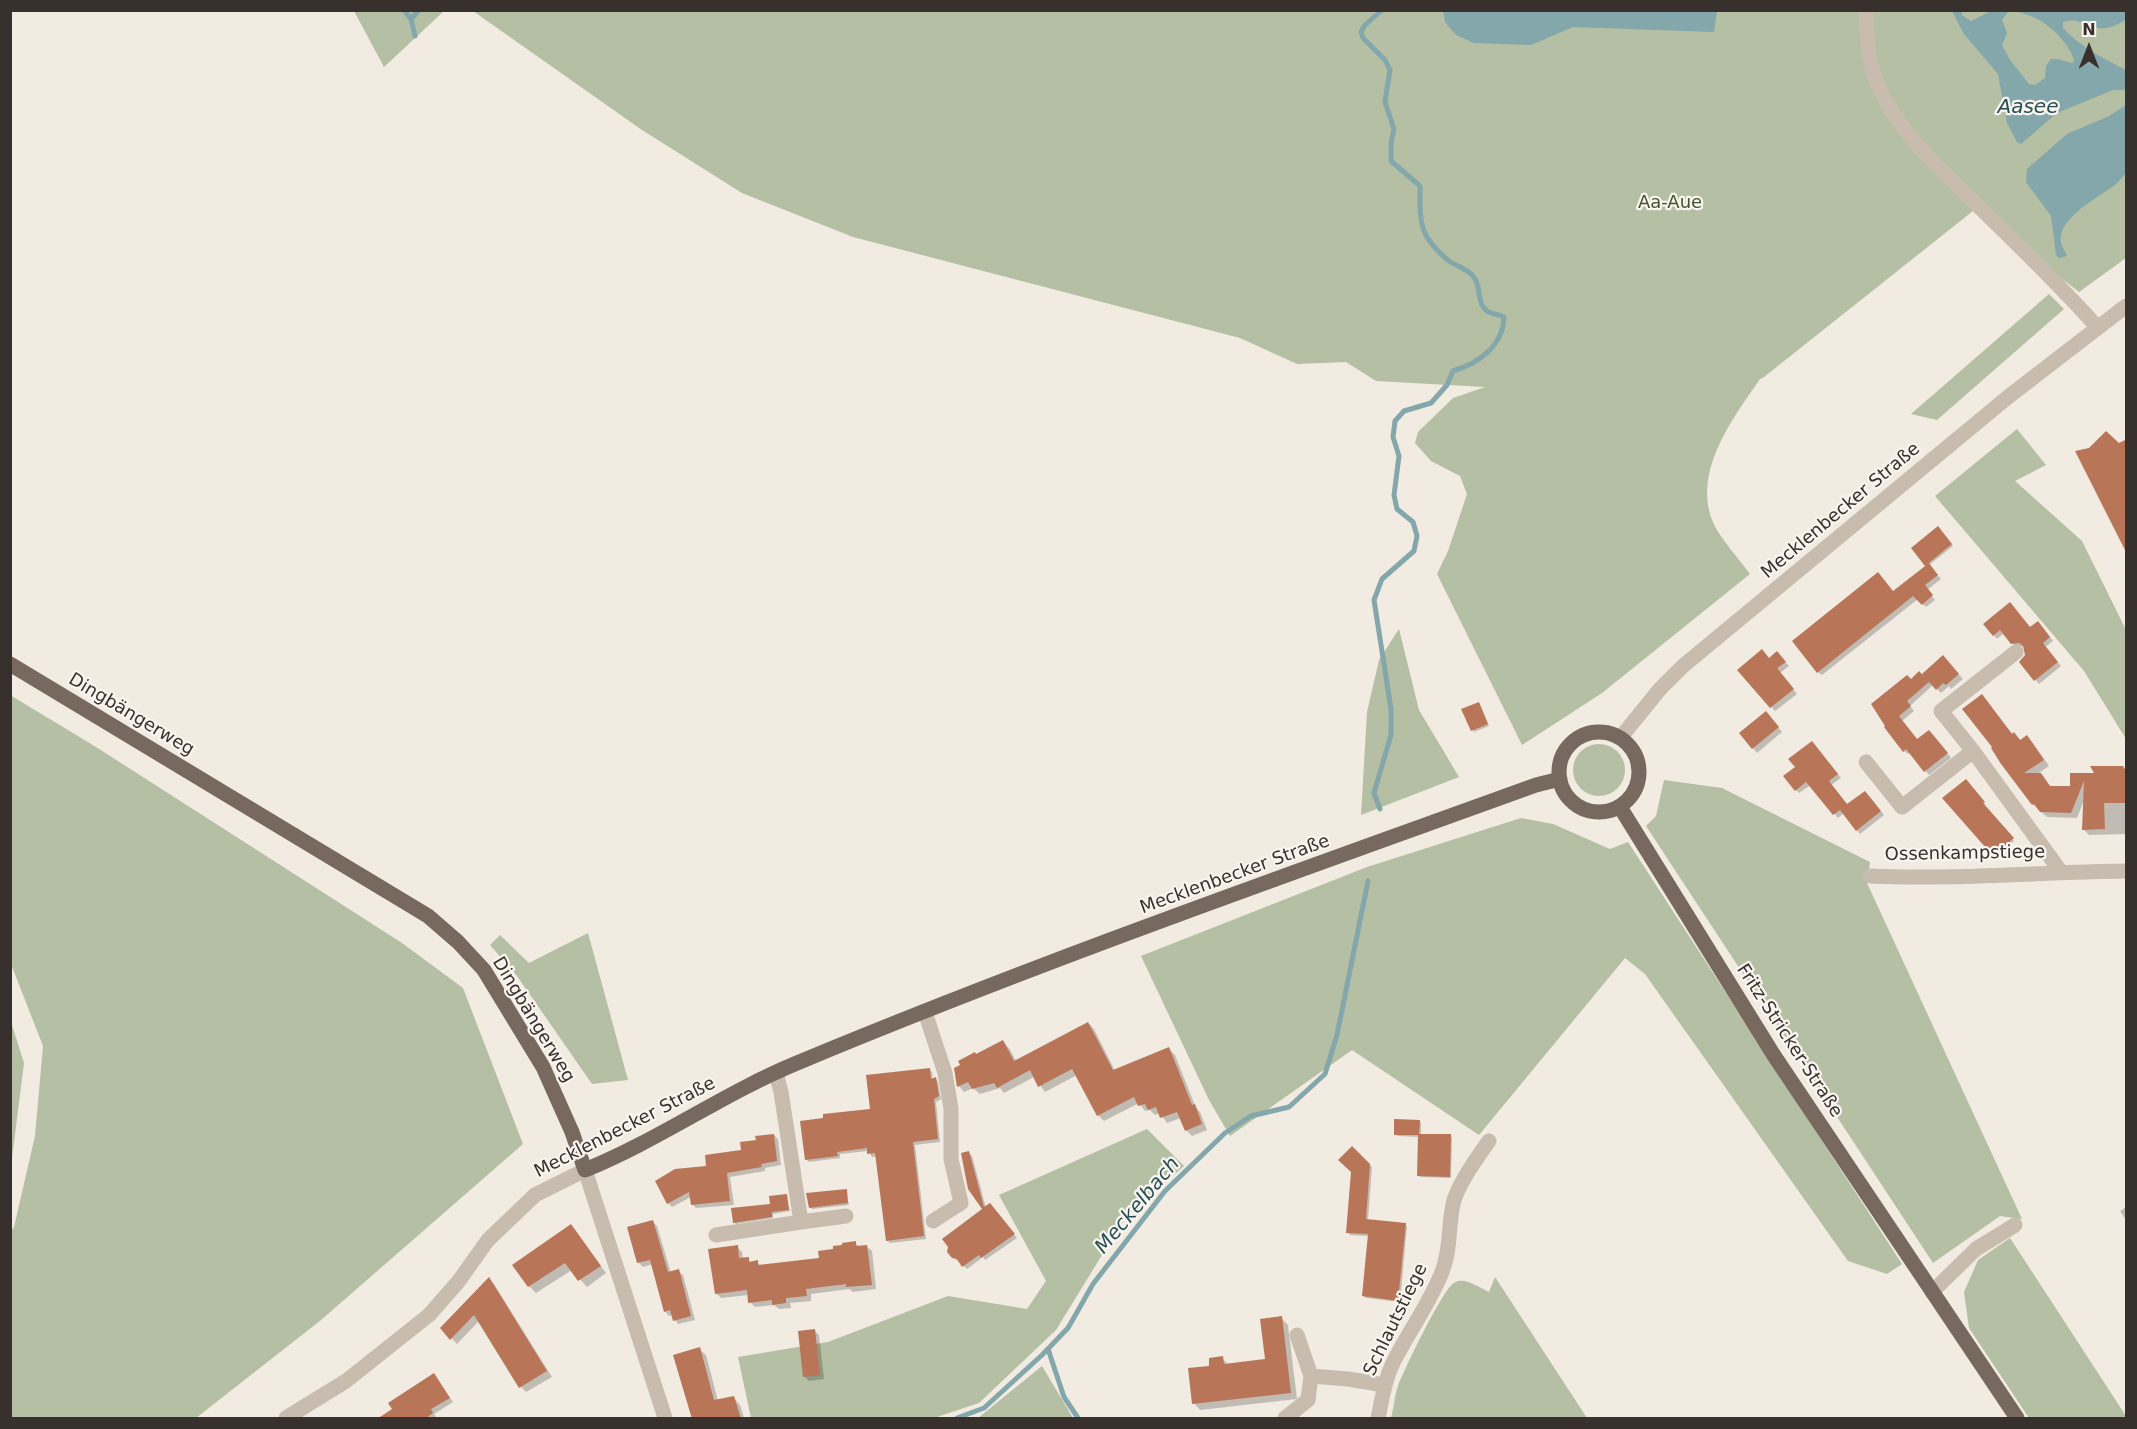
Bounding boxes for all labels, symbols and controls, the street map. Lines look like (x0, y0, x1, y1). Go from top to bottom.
north arrow (2059, 18, 2119, 78)
text: N (2082, 20, 2096, 39)
water label: Aasee (1998, 96, 2058, 120)
park label: Aa-Aue (1638, 192, 1702, 214)
street label: Mecklenbecker Straße (1757, 438, 1925, 584)
street label: Dingbängerweg (64, 669, 198, 761)
street label: Mecklenbecker Straße (1137, 831, 1333, 919)
street label: Ossenkampstiege (1885, 842, 2045, 866)
street label: Dingbängerweg (487, 953, 579, 1087)
street label: Fritz-Stricker-Straße (1731, 960, 1847, 1122)
street label: Mecklenbecker Straße (531, 1073, 719, 1183)
water label: Meckelbach (1091, 1153, 1185, 1259)
street label: Schlautstiege (1360, 1260, 1432, 1380)

